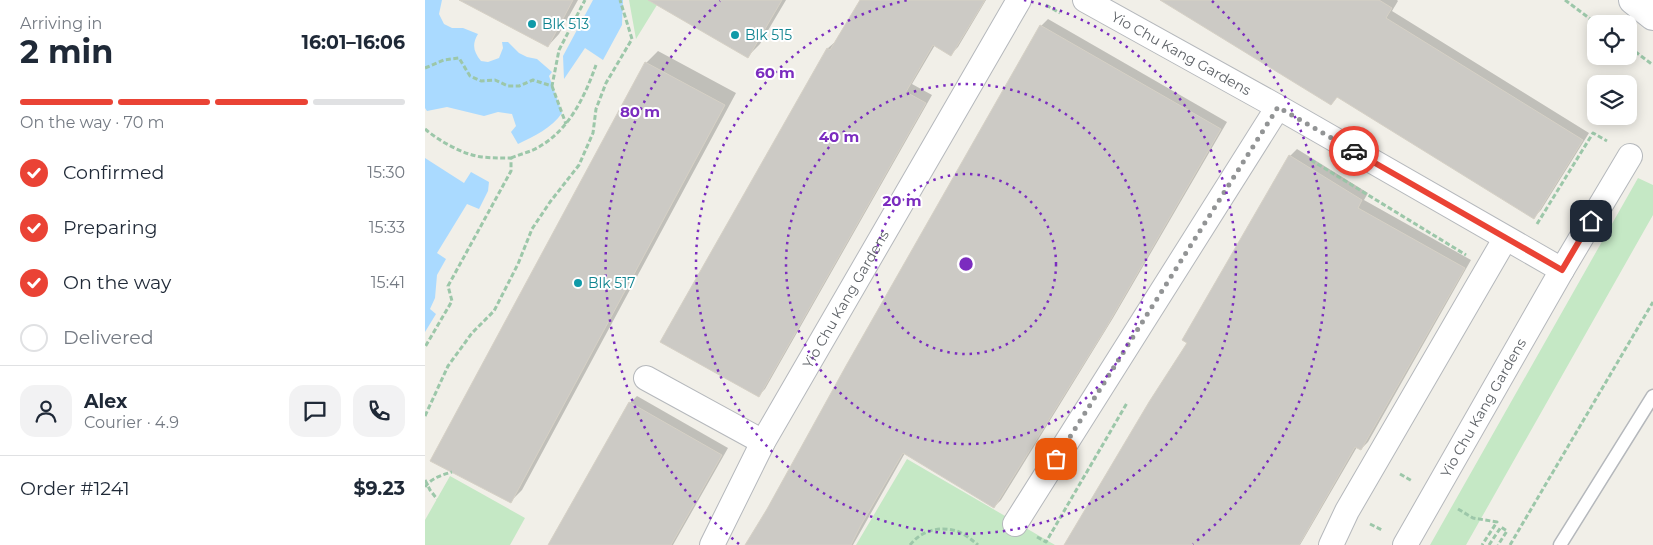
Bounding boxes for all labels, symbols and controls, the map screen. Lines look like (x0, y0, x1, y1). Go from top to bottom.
street label: Yio Chu Kang Gardens (1108, 7, 1254, 99)
text: Arriving in (20, 14, 102, 33)
place label: Blk 513 (542, 15, 589, 33)
map controls (1587, 15, 1637, 125)
button: locate (1587, 15, 1637, 65)
marker: Blk 513 (526, 18, 538, 30)
place label: Blk 515 (745, 26, 792, 44)
marker: Blk 515 (729, 29, 741, 41)
text: 16:01–16:06 (302, 31, 405, 54)
text: 2 min (20, 32, 113, 71)
text: 60 m (755, 63, 795, 82)
button: layers (1587, 75, 1637, 125)
text: 80 m (620, 102, 660, 121)
text: On the way · 70 m (20, 113, 164, 132)
courier (1329, 126, 1379, 176)
text: 40 m (819, 127, 859, 146)
icon: car (1340, 137, 1368, 165)
icon: check (20, 159, 48, 187)
text: Confirmed (63, 161, 164, 184)
text: 15:30 (367, 163, 405, 182)
text: 20 m (882, 191, 922, 210)
pin (1570, 200, 1612, 242)
icon: home (1577, 207, 1605, 235)
icon: check (20, 214, 48, 242)
text: Preparing (63, 216, 158, 239)
text: 15:33 (369, 218, 405, 237)
street label: Yio Chu Kang Gardens (799, 227, 893, 372)
centre of rings (957, 255, 975, 273)
icon: check (20, 269, 48, 297)
text: On the way (63, 271, 171, 294)
text: 15:41 (371, 273, 405, 292)
place label: Blk 517 (588, 274, 636, 292)
marker: Blk 517 (572, 277, 584, 289)
text: Delivered (63, 326, 154, 349)
street label: Yio Chu Kang Gardens (1437, 335, 1530, 480)
button: person (20, 385, 72, 437)
button: chat (289, 385, 341, 437)
button: phone (353, 385, 405, 437)
text: Alex (84, 390, 127, 413)
text: Courier · 4.9 (84, 413, 179, 432)
pin (1035, 438, 1077, 480)
icon: bag (1042, 445, 1070, 473)
text: Order #1241 (20, 477, 130, 500)
text: $9.23 (354, 477, 405, 500)

